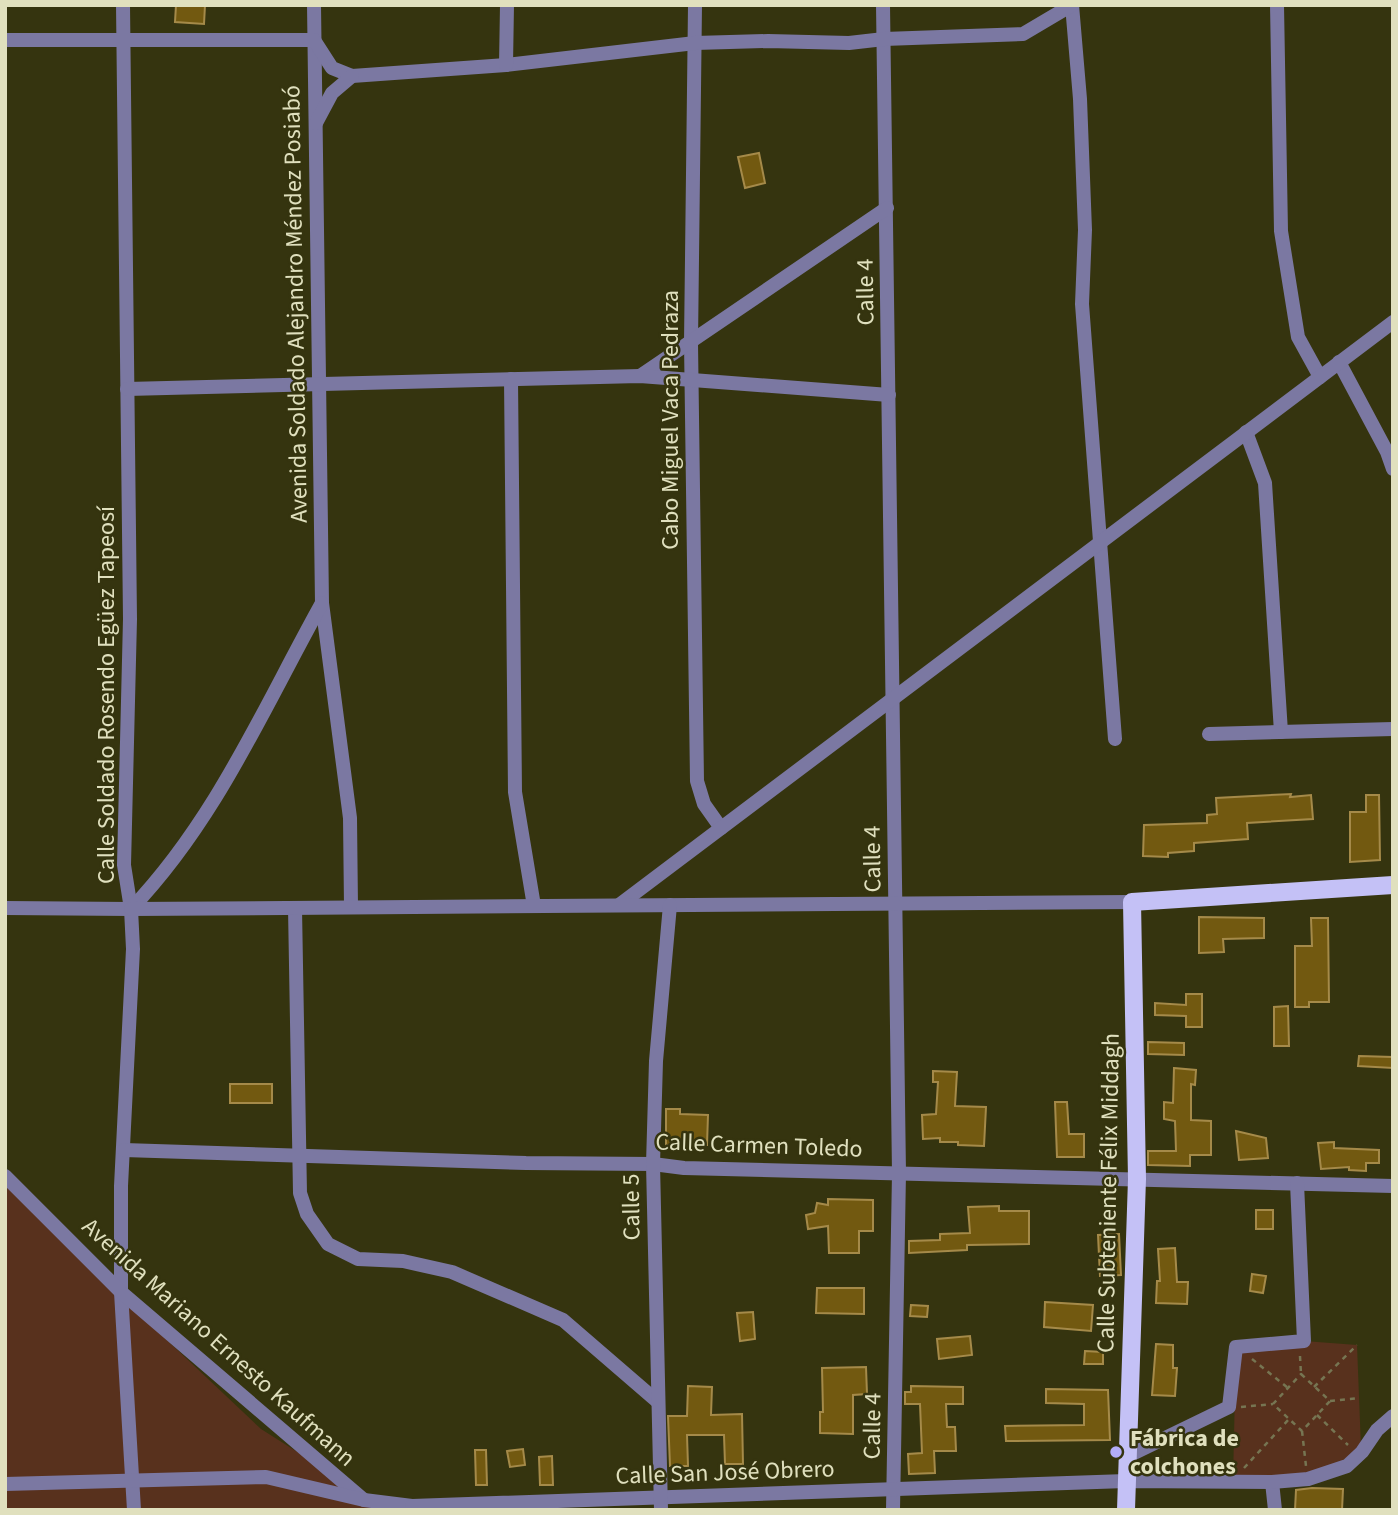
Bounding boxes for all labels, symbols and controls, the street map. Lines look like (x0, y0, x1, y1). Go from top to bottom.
street label: Avenida Soldado Alejandro Méndez Posiabó (274, 85, 317, 523)
street label: Calle 4 (847, 258, 884, 326)
street label: Cabo Miguel Vaca Pedraza (653, 290, 688, 550)
street label: Calle Soldado Rosendo Egüez Tapeosí (89, 505, 124, 884)
street label: Calle 4 (854, 825, 891, 893)
street label: Calle Subteniente Félix Middagh (1088, 1033, 1129, 1353)
street label: Calle Carmen Toledo (655, 1124, 863, 1167)
street label: Calle 5 (613, 1173, 650, 1241)
street label: Avenida Mariano Ernesto Kaufmann (74, 1210, 363, 1475)
street label: Calle 4 (854, 1392, 891, 1460)
place label: Fábrica de colchones (1130, 1421, 1239, 1484)
marker: Fábrica de colchones (1108, 1444, 1124, 1460)
street label: Calle San José Obrero (615, 1451, 835, 1494)

